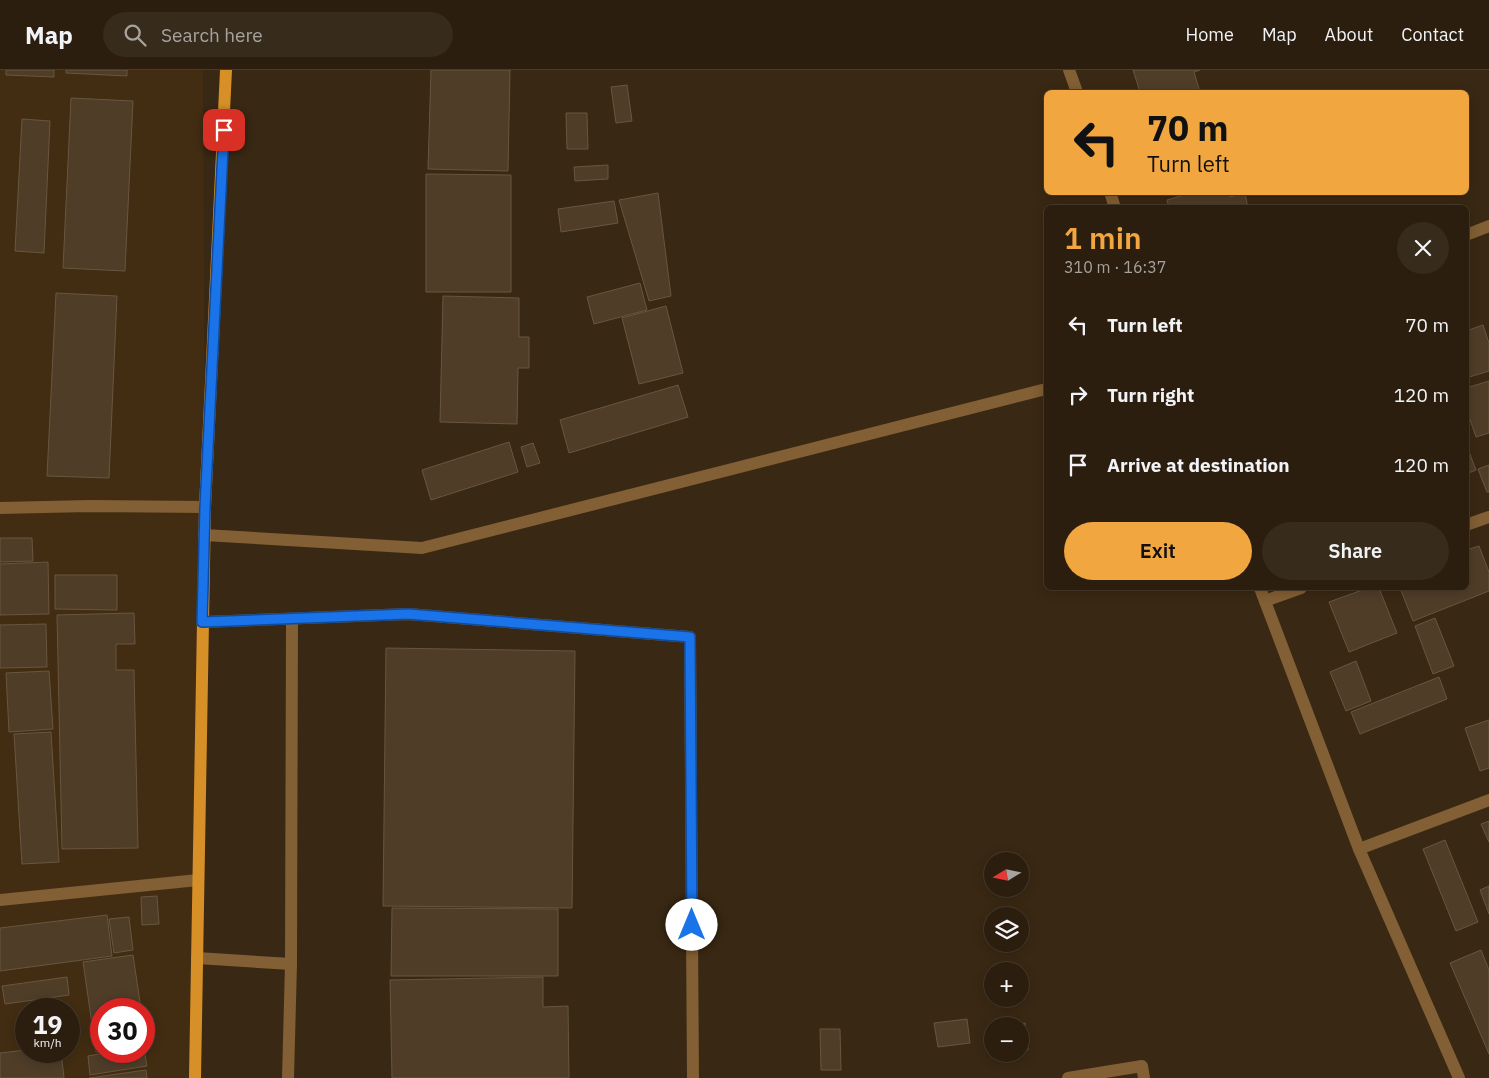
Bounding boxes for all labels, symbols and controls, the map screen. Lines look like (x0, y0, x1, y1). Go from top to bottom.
search box (103, 12, 453, 57)
text: Map (25, 19, 73, 51)
icon: search (121, 21, 149, 49)
text: Search here (161, 23, 263, 47)
text: Home (1186, 23, 1234, 46)
text: Map (1262, 23, 1297, 46)
text: About (1325, 23, 1373, 46)
text: Contact (1401, 23, 1464, 46)
text: 70 m (1147, 105, 1229, 151)
pin (203, 109, 245, 151)
icon: left (1064, 110, 1129, 175)
icon: arrive (210, 116, 238, 144)
text: Turn left (1147, 149, 1230, 178)
text: 1 min (1064, 218, 1142, 257)
button: close (1397, 222, 1449, 274)
text: 310 m · 16:37 (1064, 257, 1166, 277)
icon: left (1064, 311, 1092, 339)
text: Turn left (1107, 313, 1183, 337)
text: 70 m (1405, 313, 1449, 337)
icon: right (1064, 381, 1092, 409)
text: Turn right (1107, 383, 1194, 407)
text: 120 m (1394, 383, 1449, 407)
icon: arrive (1064, 451, 1092, 479)
text: Arrive at destination (1107, 453, 1290, 477)
text: 120 m (1394, 453, 1449, 477)
button: Exit (1064, 522, 1252, 580)
button: Share (1262, 522, 1449, 580)
north arrow (984, 852, 1029, 898)
map controls (984, 852, 1029, 1062)
position arrow (665, 898, 717, 950)
button: layers (984, 907, 1029, 952)
button: + (984, 962, 1029, 1007)
speed limit sign: 30 (90, 998, 155, 1063)
text: 19 (32, 1008, 63, 1041)
button: − (984, 1017, 1029, 1062)
text: km/h (33, 1035, 62, 1050)

